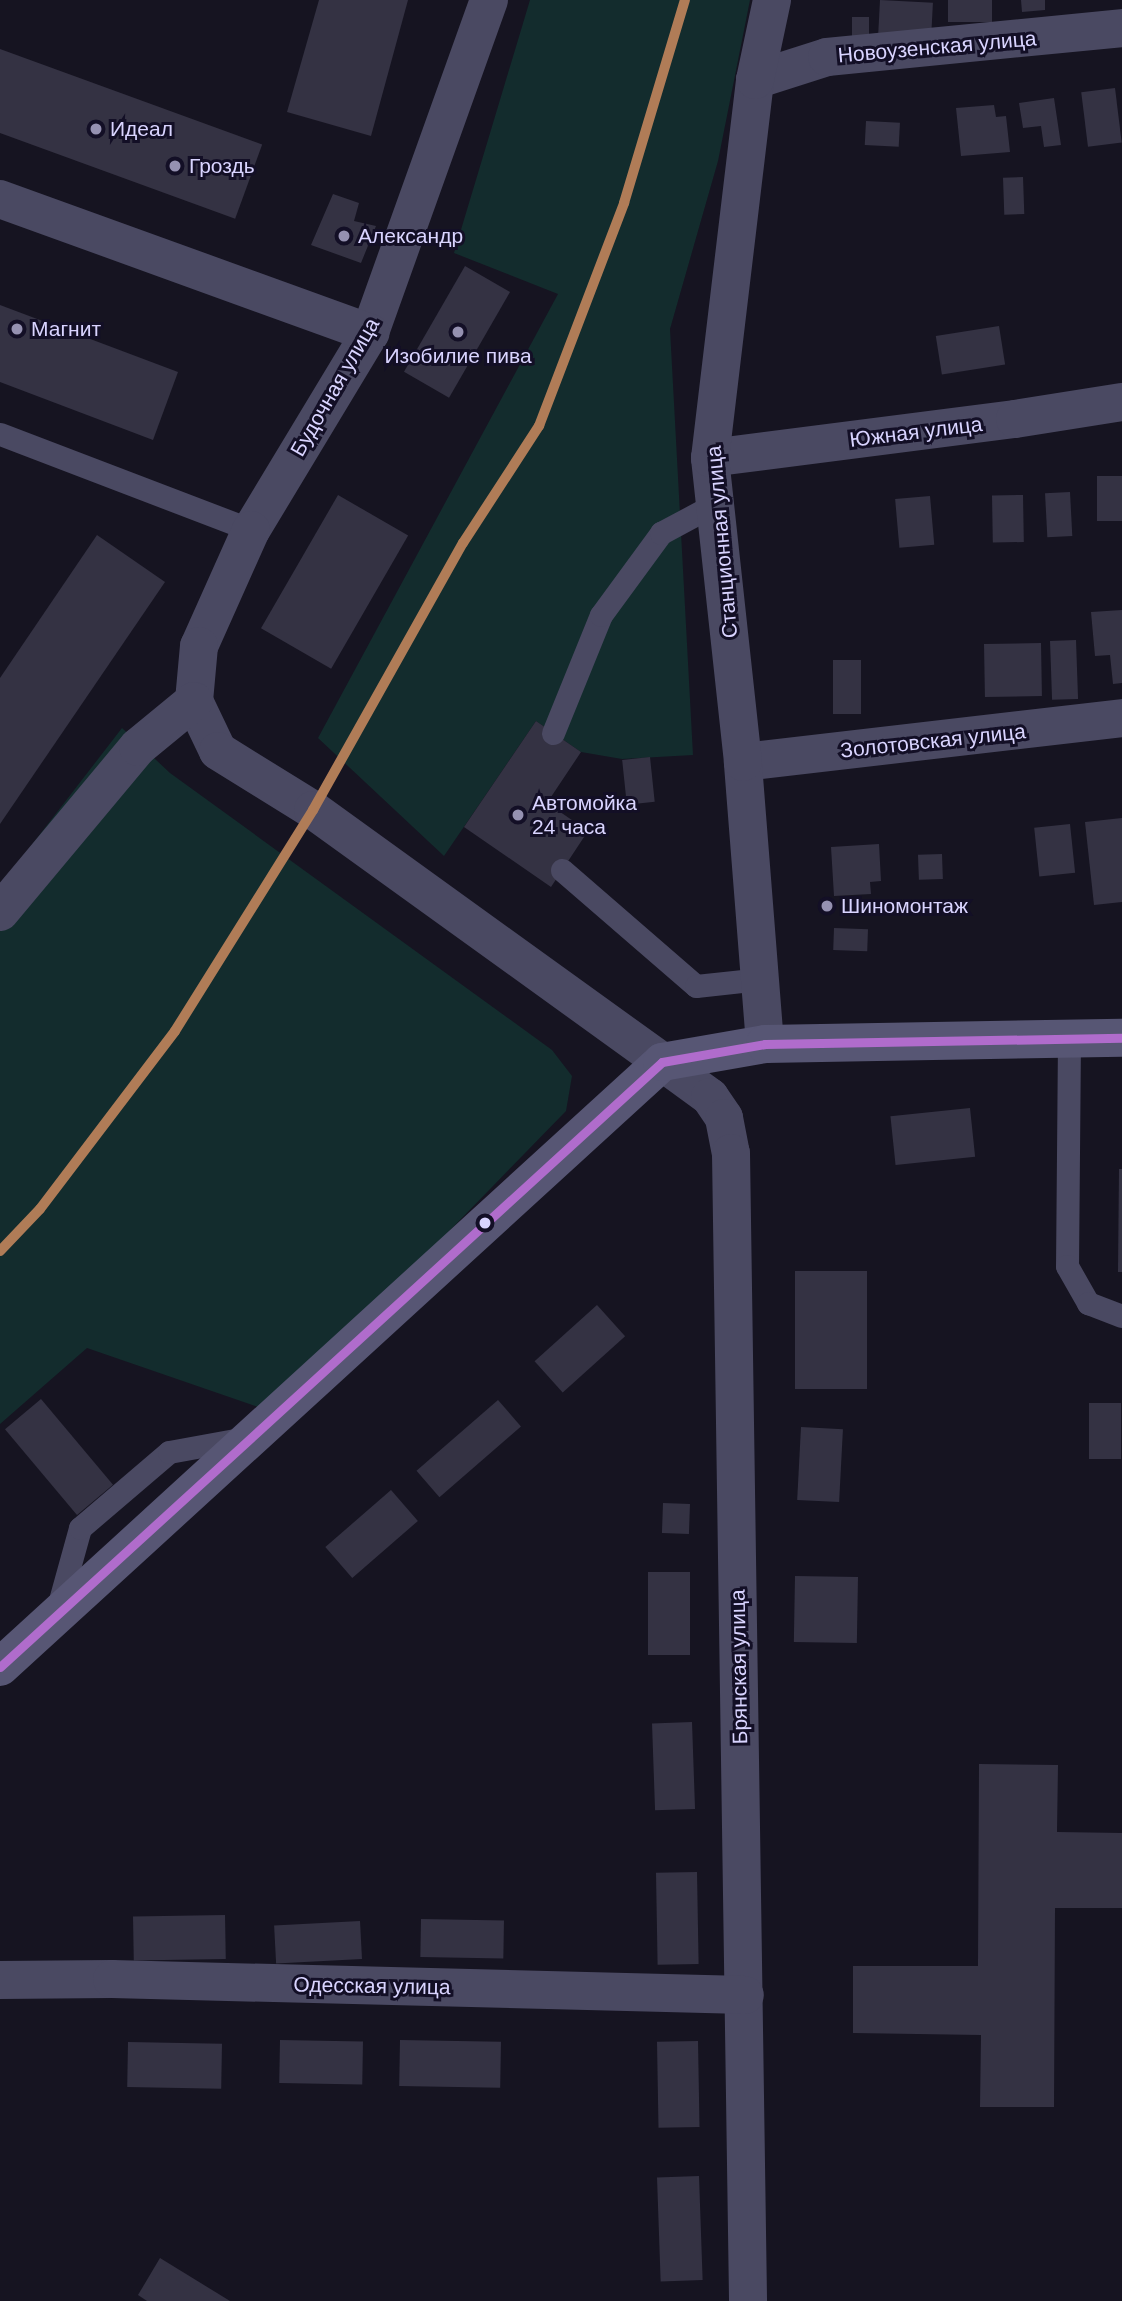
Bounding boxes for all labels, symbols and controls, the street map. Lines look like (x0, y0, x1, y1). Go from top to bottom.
street label: Новоузенская улица (837, 26, 1037, 68)
place label: Идеал (110, 116, 173, 142)
marker: Идеал (88, 121, 104, 137)
place label: Гроздь (189, 153, 255, 179)
marker: Гроздь (167, 158, 183, 174)
place label: Александр (358, 223, 463, 249)
marker: Александр (336, 228, 352, 244)
street label: Будочная улица (285, 313, 385, 461)
place label: Магнит (31, 316, 101, 342)
marker: Магнит (9, 321, 25, 337)
marker: Изобилие пива (450, 324, 466, 340)
place label: Изобилие пива (384, 343, 532, 369)
street label: Южная улица (848, 411, 984, 453)
street label: Станционная улица (701, 445, 743, 639)
street label: Золотовская улица (839, 719, 1027, 763)
place label: Автомойка 24 часа (532, 790, 637, 840)
marker: Автомойка 24 часа (510, 807, 526, 823)
place label: Шиномонтаж (841, 893, 968, 919)
marker: Шиномонтаж (819, 898, 835, 914)
unlabelled marker (478, 1216, 492, 1230)
street label: Брянская улица (725, 1589, 753, 1745)
street label: Одесская улица (293, 1972, 451, 2000)

